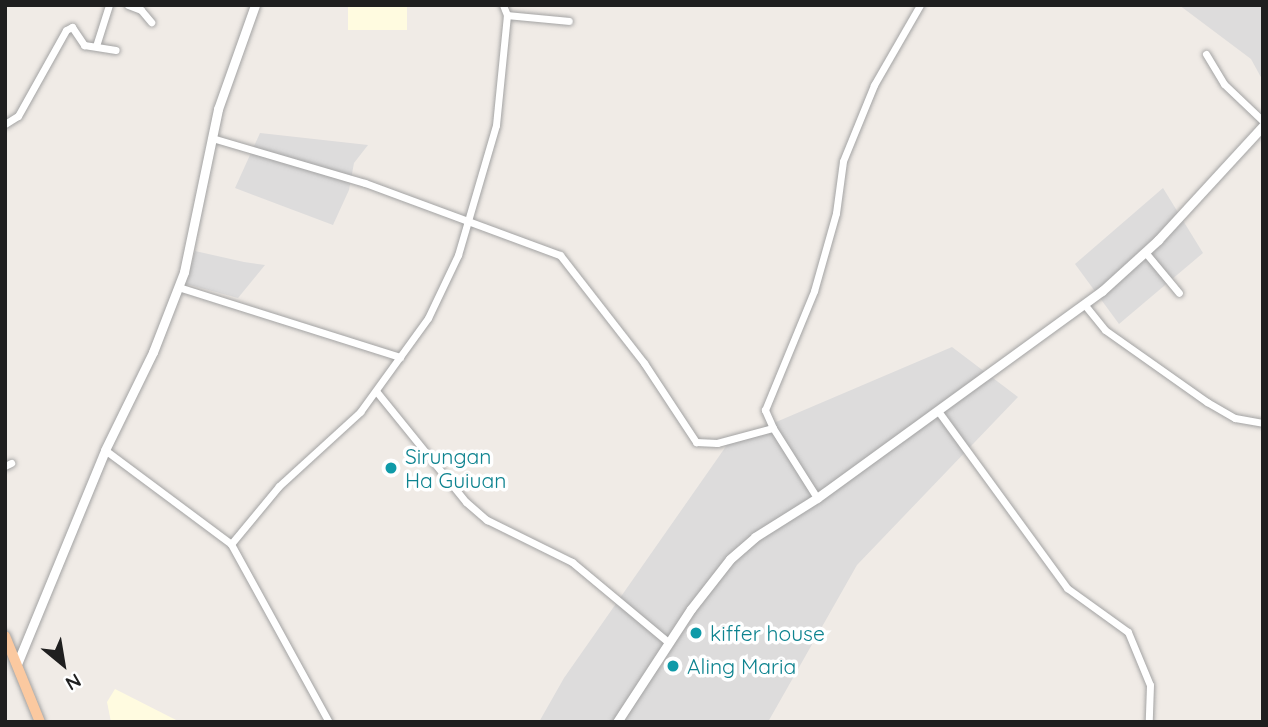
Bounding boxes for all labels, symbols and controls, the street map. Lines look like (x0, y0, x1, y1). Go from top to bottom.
place label: Sirungan Ha Guiuan (405, 443, 506, 493)
marker: Sirungan Ha Guiuan (383, 460, 399, 476)
place label: kiffer house (710, 620, 825, 646)
marker: kiffer house (688, 625, 704, 641)
north arrow (28, 629, 98, 699)
place label: Aling Maria (687, 653, 796, 679)
marker: Aling Maria (665, 658, 681, 674)
text: N (61, 668, 86, 696)

